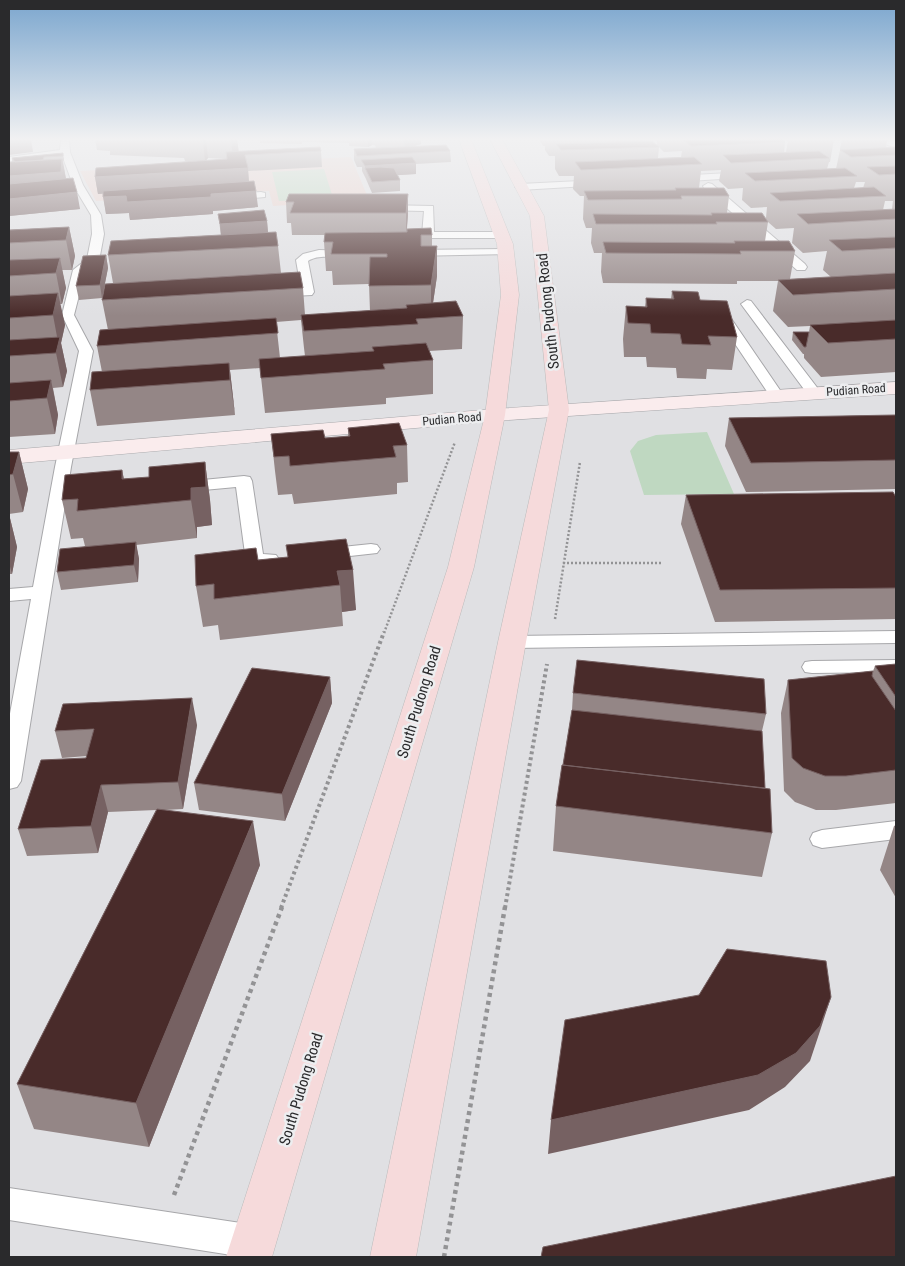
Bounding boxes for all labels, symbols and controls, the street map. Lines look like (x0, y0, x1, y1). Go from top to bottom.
street label: South Pudong Road (533, 252, 563, 370)
street label: Pudian Road (826, 381, 886, 399)
street label: Pudian Road (422, 409, 482, 429)
street label: South Pudong Road (393, 644, 445, 760)
street label: South Pudong Road (275, 1031, 327, 1147)

